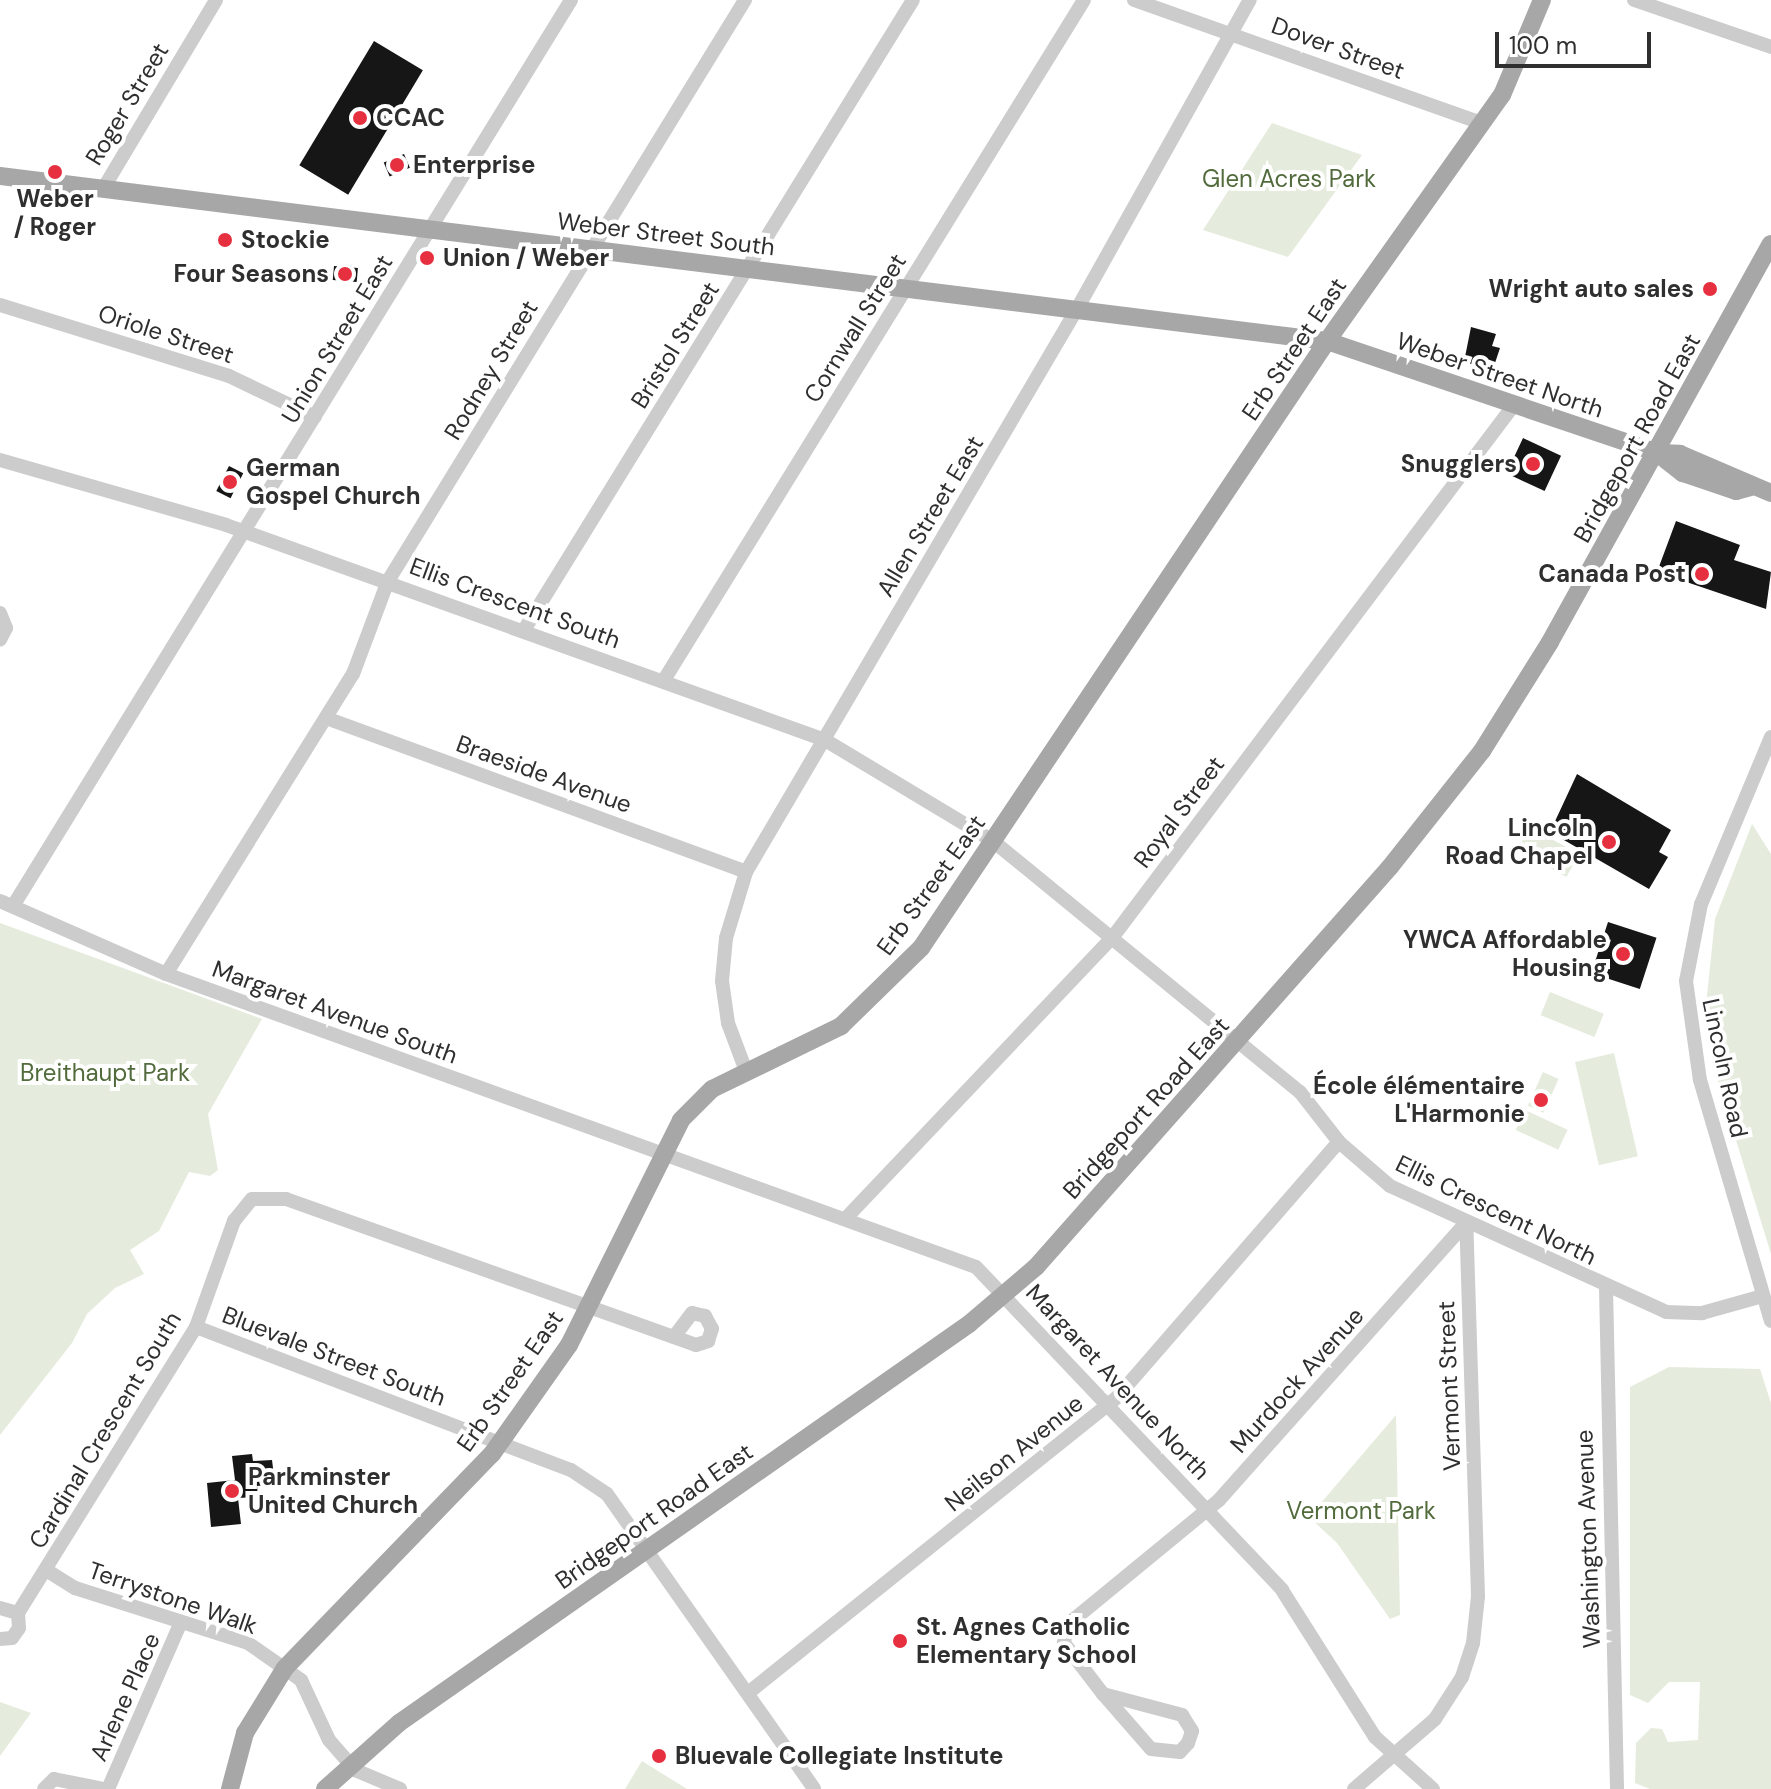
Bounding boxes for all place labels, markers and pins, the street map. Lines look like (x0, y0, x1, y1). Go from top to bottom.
place label: CCAC (376, 104, 445, 132)
marker: CCAC (351, 109, 369, 127)
place label: Enterprise (413, 151, 535, 179)
marker: Enterprise (388, 156, 406, 174)
marker: Weber / Roger (46, 163, 64, 181)
place label: Weber / Roger (14, 185, 96, 241)
place label: Stockie (241, 226, 330, 254)
marker: Stockie (216, 231, 234, 249)
place label: Union / Weber (443, 244, 609, 272)
marker: Union / Weber (418, 249, 436, 267)
place label: Four Seasons (173, 260, 329, 288)
marker: Four Seasons (336, 265, 354, 283)
place label: Wright auto sales (1489, 275, 1694, 303)
marker: Wright auto sales (1701, 280, 1719, 298)
place label: Snugglers (1401, 450, 1517, 478)
place label: German Gospel Church (246, 454, 421, 510)
marker: Snugglers (1524, 455, 1542, 473)
marker: German Gospel Church (221, 473, 239, 491)
place label: Canada Post (1538, 560, 1686, 588)
marker: Canada Post (1693, 565, 1711, 583)
place label: Lincoln Road Chapel (1445, 814, 1593, 870)
marker: Lincoln Road Chapel (1600, 833, 1618, 851)
place label: YWCA Affordable Housing (1403, 926, 1607, 982)
marker: YWCA Affordable Housing (1614, 945, 1632, 963)
place label: École élémentaire L'Harmonie (1313, 1072, 1525, 1128)
marker: École élémentaire L'Harmonie (1532, 1091, 1550, 1109)
place label: Parkminster United Church (248, 1463, 418, 1519)
marker: Parkminster United Church (223, 1482, 241, 1500)
place label: St. Agnes Catholic Elementary School (916, 1613, 1137, 1669)
marker: St. Agnes Catholic Elementary School (891, 1632, 909, 1650)
place label: Bluevale Collegiate Institute (675, 1742, 1004, 1770)
marker: Bluevale Collegiate Institute (650, 1747, 668, 1765)

